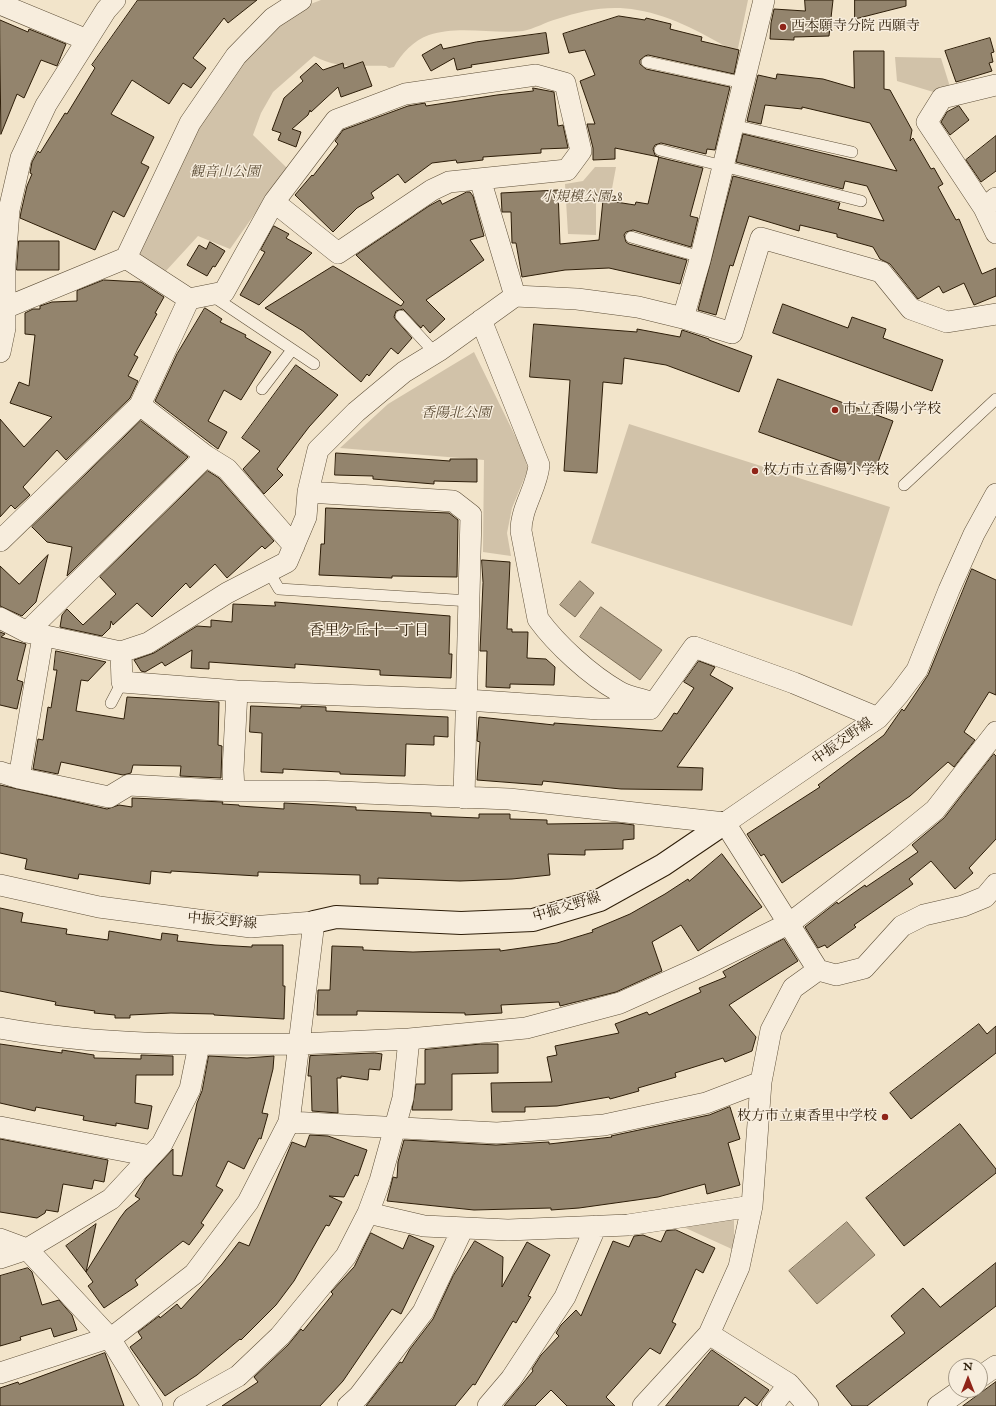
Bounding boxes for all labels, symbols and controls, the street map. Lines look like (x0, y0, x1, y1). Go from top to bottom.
place label: 西本願寺分院 西願寺 (791, 19, 920, 35)
marker: 西本願寺分院 西願寺 (778, 22, 788, 32)
park label: 観音山公園 (190, 165, 260, 181)
park label: 小規模公園28 (541, 190, 623, 206)
place label: 市立香陽小学校 (843, 402, 941, 418)
marker: 市立香陽小学校 (830, 405, 840, 415)
park label: 香陽北公園 (421, 406, 491, 422)
place label: 枚方市立香陽小学校 (763, 463, 889, 479)
marker: 枚方市立香陽小学校 (750, 466, 760, 476)
district label: 香里ケ丘十一丁目 (309, 623, 429, 641)
street label: 中振交野線 (810, 715, 876, 769)
street label: 中振交野線 (531, 890, 603, 926)
street label: 中振交野線 (186, 911, 258, 933)
place label: 枚方市立東香里中学校 (737, 1109, 877, 1125)
marker: 枚方市立東香里中学校 (880, 1112, 890, 1122)
north arrow (948, 1358, 988, 1398)
text: N (963, 1360, 973, 1374)

